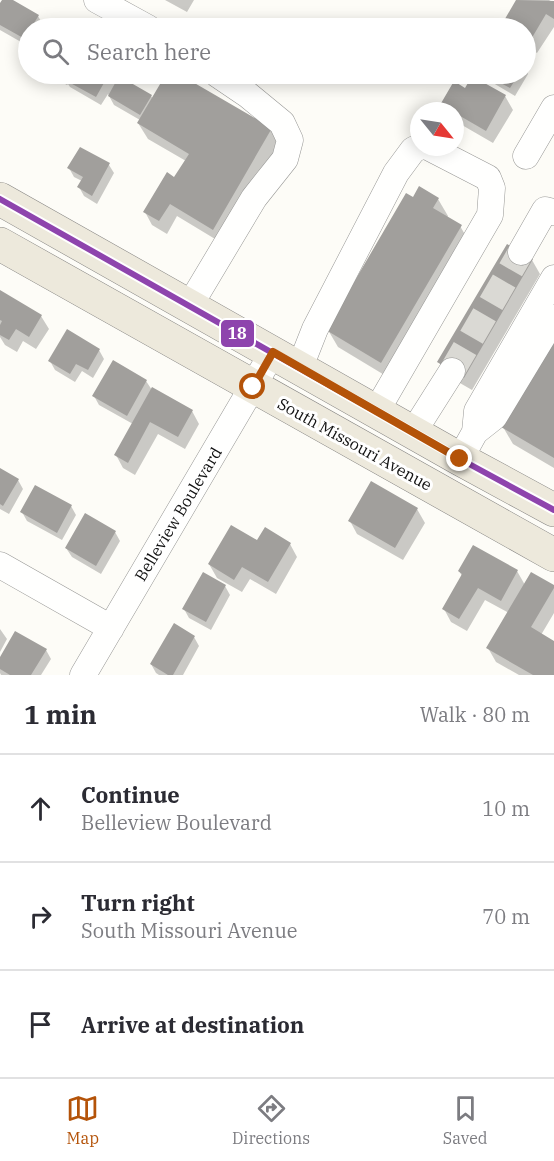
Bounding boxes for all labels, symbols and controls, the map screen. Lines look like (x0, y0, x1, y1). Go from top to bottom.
search box (18, 18, 536, 84)
icon: search (39, 35, 72, 68)
text: Search here (87, 37, 211, 66)
north arrow (410, 102, 464, 156)
line badge: 18 (220, 319, 255, 348)
text: 18 (227, 323, 247, 343)
route start (239, 373, 265, 399)
street label: South Missouri Avenue (274, 393, 436, 495)
street label: Belleview Boulevard (130, 443, 226, 585)
route end (446, 445, 472, 471)
text: 1 min (24, 697, 97, 731)
text: Walk · 80 m (420, 701, 530, 728)
text: Continue (81, 780, 180, 809)
icon: ahead (24, 792, 57, 825)
text: 10 m (482, 795, 530, 822)
text: Belleview Boulevard (81, 809, 272, 836)
text: Turn right (81, 888, 195, 917)
icon: right (24, 900, 57, 933)
text: 70 m (482, 903, 530, 930)
text: South Missouri Avenue (81, 917, 298, 944)
icon: arrive (24, 1008, 57, 1041)
text: Arrive at destination (81, 1010, 304, 1039)
tab: Map (66, 1092, 99, 1148)
tab: Directions (232, 1092, 310, 1148)
tab: Saved (443, 1092, 488, 1148)

